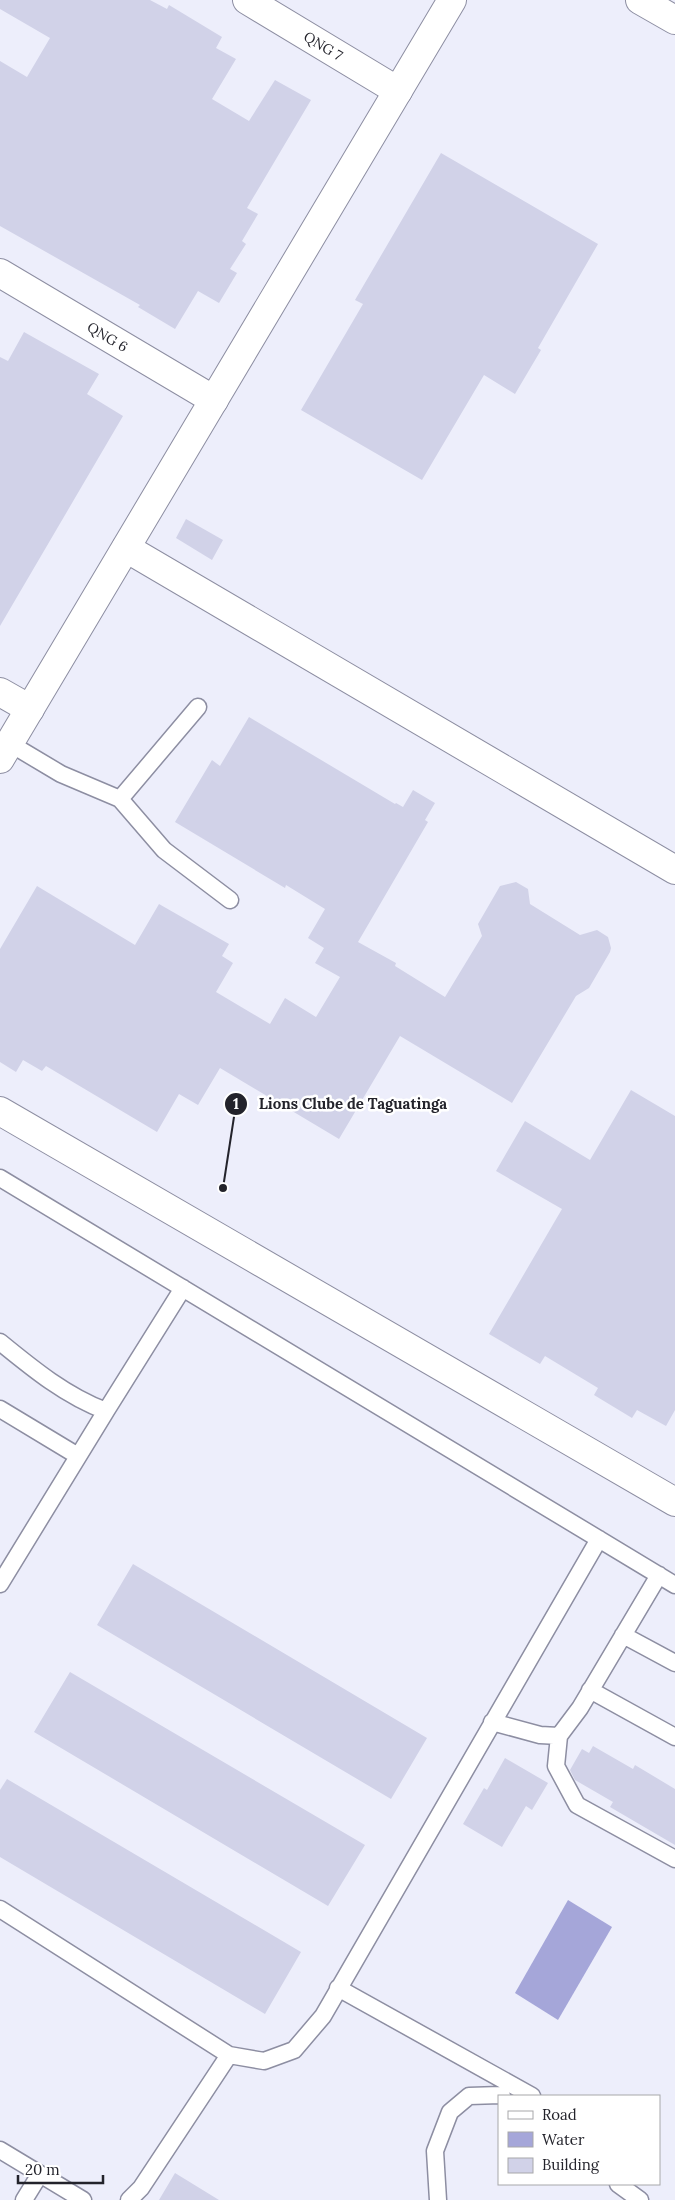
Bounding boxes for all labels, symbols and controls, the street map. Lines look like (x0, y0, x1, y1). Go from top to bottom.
street label: QNG 7 (300, 27, 347, 65)
street label: QNG 6 (84, 318, 131, 356)
callout: Lions Clube de Taguatinga (224, 1089, 457, 1119)
text: 1 (233, 1094, 239, 1113)
text: Lions Clube de Taguatinga (259, 1094, 447, 1113)
legend (498, 2095, 660, 2185)
text: Road (542, 2105, 577, 2124)
text: Water (542, 2130, 585, 2149)
scale bar (18, 2152, 102, 2184)
text: Building (542, 2155, 600, 2174)
text: 20 m (25, 2160, 60, 2179)

